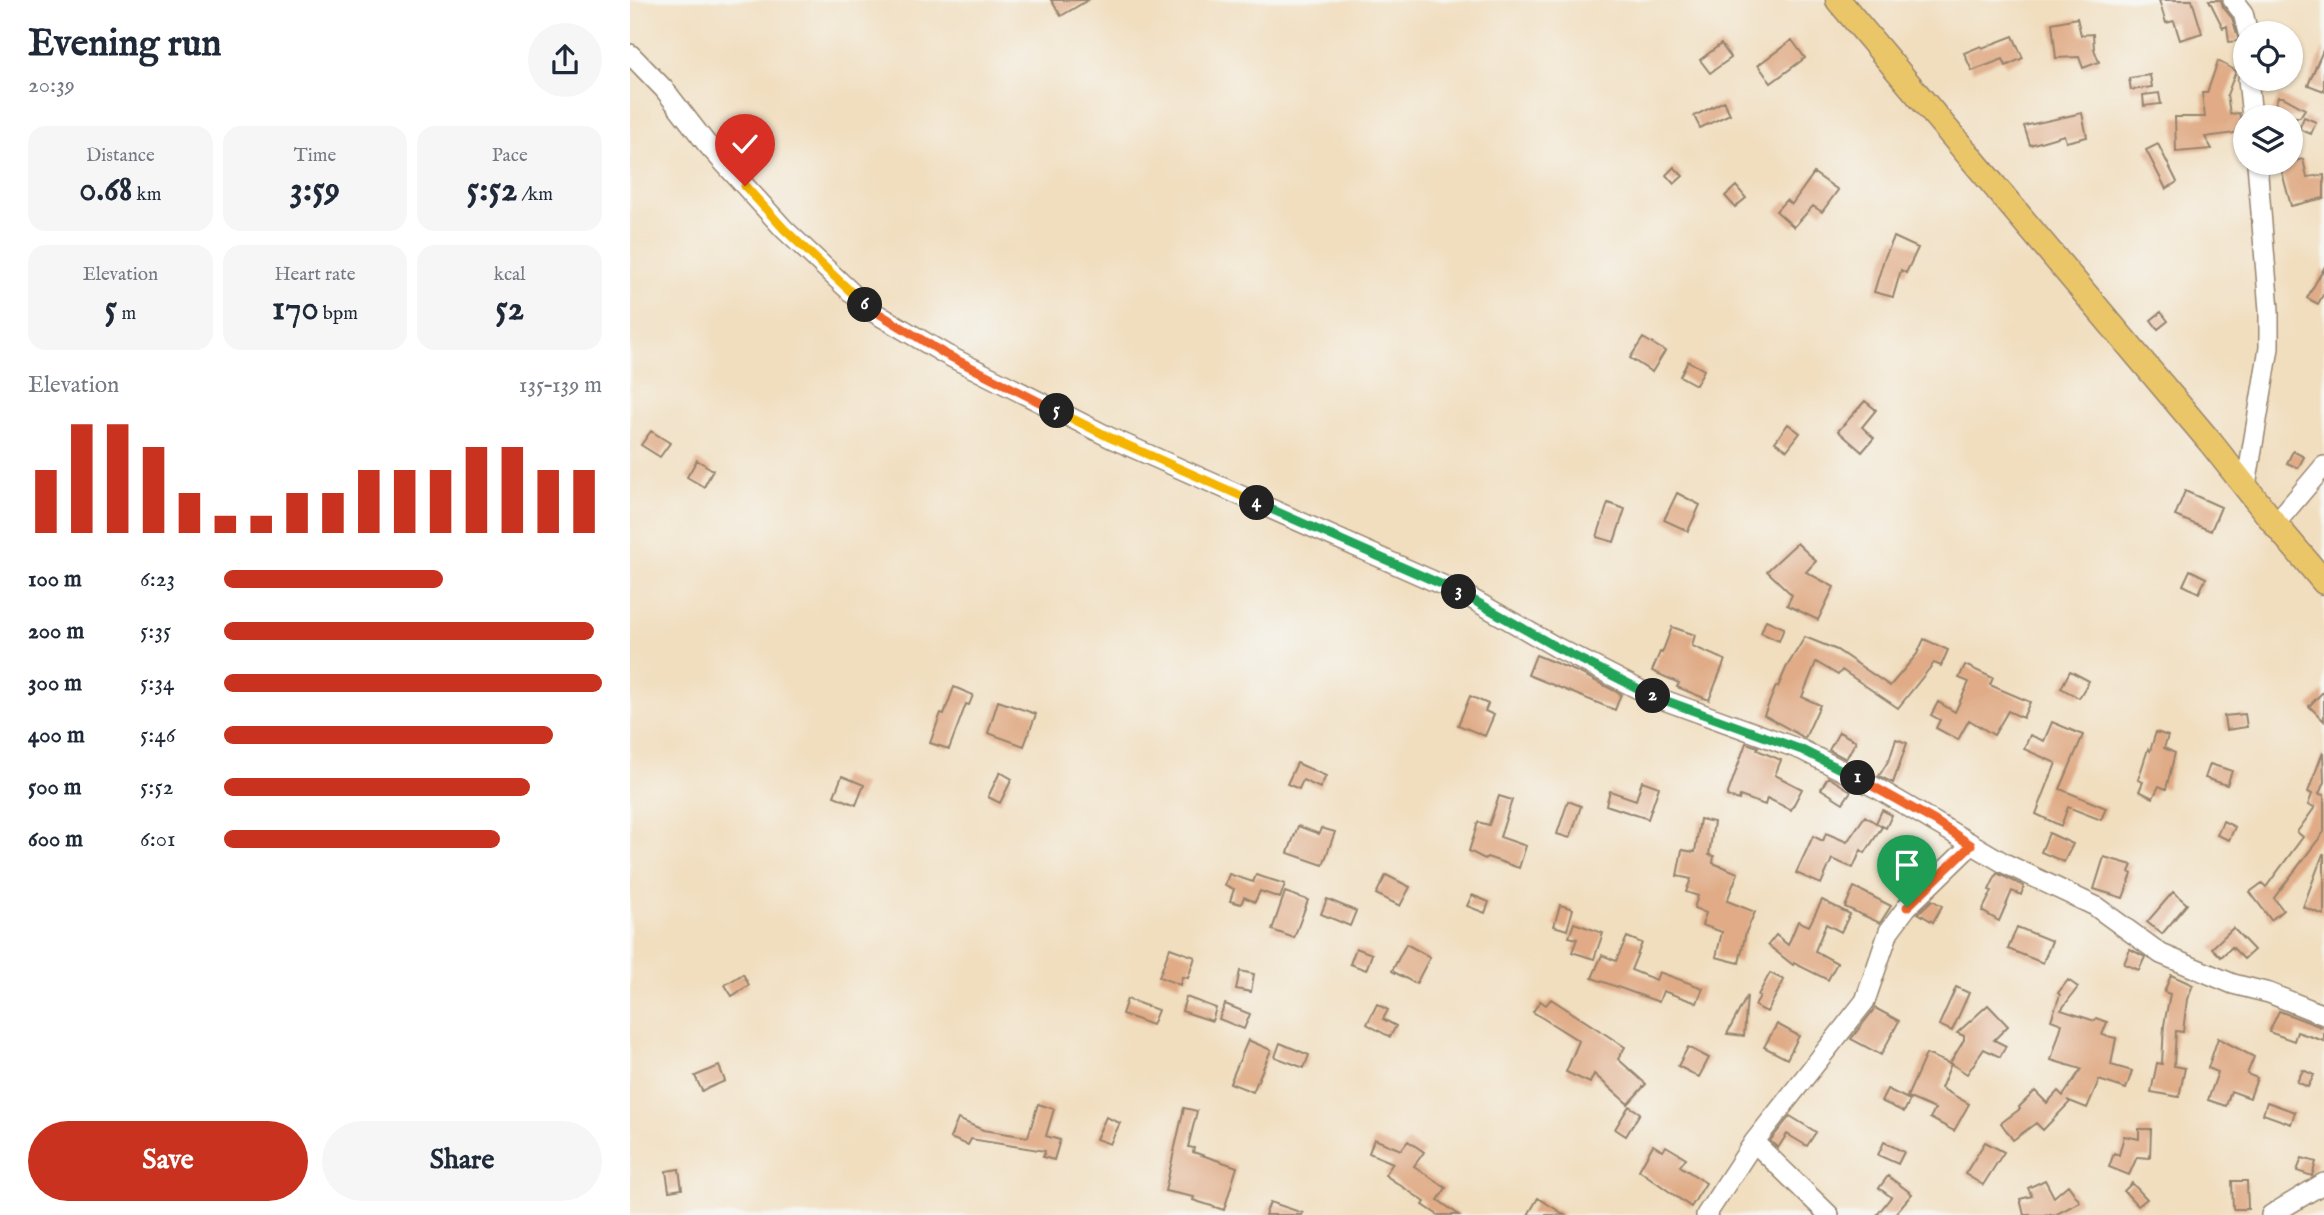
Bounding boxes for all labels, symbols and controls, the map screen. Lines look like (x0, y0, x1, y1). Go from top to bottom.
text: Evening run (28, 21, 222, 69)
map controls (2233, 21, 2303, 175)
button: locate (2233, 21, 2303, 91)
button: share (528, 23, 602, 97)
text: 20:39 (28, 71, 75, 100)
button: layers (2233, 105, 2303, 175)
pin (715, 114, 775, 186)
icon: check (726, 125, 764, 163)
text: Distance (86, 144, 155, 168)
text: Time (294, 144, 336, 168)
text: Pace (492, 144, 528, 168)
text: 0.68 (79, 168, 132, 213)
text: 3:59 (290, 168, 340, 213)
text: 5:52 (466, 168, 517, 213)
text: km (132, 183, 161, 207)
text: /km (517, 183, 553, 207)
text: Elevation (83, 263, 158, 287)
text: Heart rate (274, 263, 356, 287)
text: kcal (494, 263, 526, 287)
text: 5 (105, 287, 117, 332)
text: 170 (272, 287, 319, 332)
text: 52 (495, 287, 524, 332)
pin: 6 (848, 288, 882, 322)
text: 6 (860, 292, 869, 316)
text: m (117, 302, 136, 326)
text: bpm (319, 302, 358, 326)
text: Elevation (28, 371, 119, 400)
text: 135–139 m (519, 371, 602, 400)
pin: 5 (1040, 394, 1074, 428)
text: 5 (1053, 398, 1060, 422)
pin: 4 (1240, 486, 1274, 520)
text: 4 (1252, 490, 1261, 514)
text: 100 m (28, 565, 82, 594)
text: 6:23 (140, 565, 175, 594)
pin: 3 (1442, 574, 1476, 610)
text: 3 (1455, 579, 1462, 603)
text: 200 m (28, 617, 84, 646)
text: 5:35 (140, 617, 171, 646)
text: 300 m (28, 669, 82, 698)
text: 5:34 (140, 669, 174, 698)
pin: 2 (1636, 678, 1670, 714)
text: 2 (1648, 683, 1657, 707)
text: 400 m (28, 721, 85, 750)
text: 5:46 (140, 721, 175, 750)
pin: 1 (1840, 760, 1876, 796)
text: 1 (1854, 765, 1861, 789)
text: 500 m (28, 773, 82, 802)
text: 5:52 (140, 773, 173, 802)
text: 600 m (28, 825, 83, 854)
text: 6:01 (140, 825, 176, 854)
pin (1877, 835, 1937, 907)
icon: arrive (1888, 846, 1926, 884)
button: Save (28, 1121, 308, 1201)
button: Share (322, 1121, 602, 1201)

